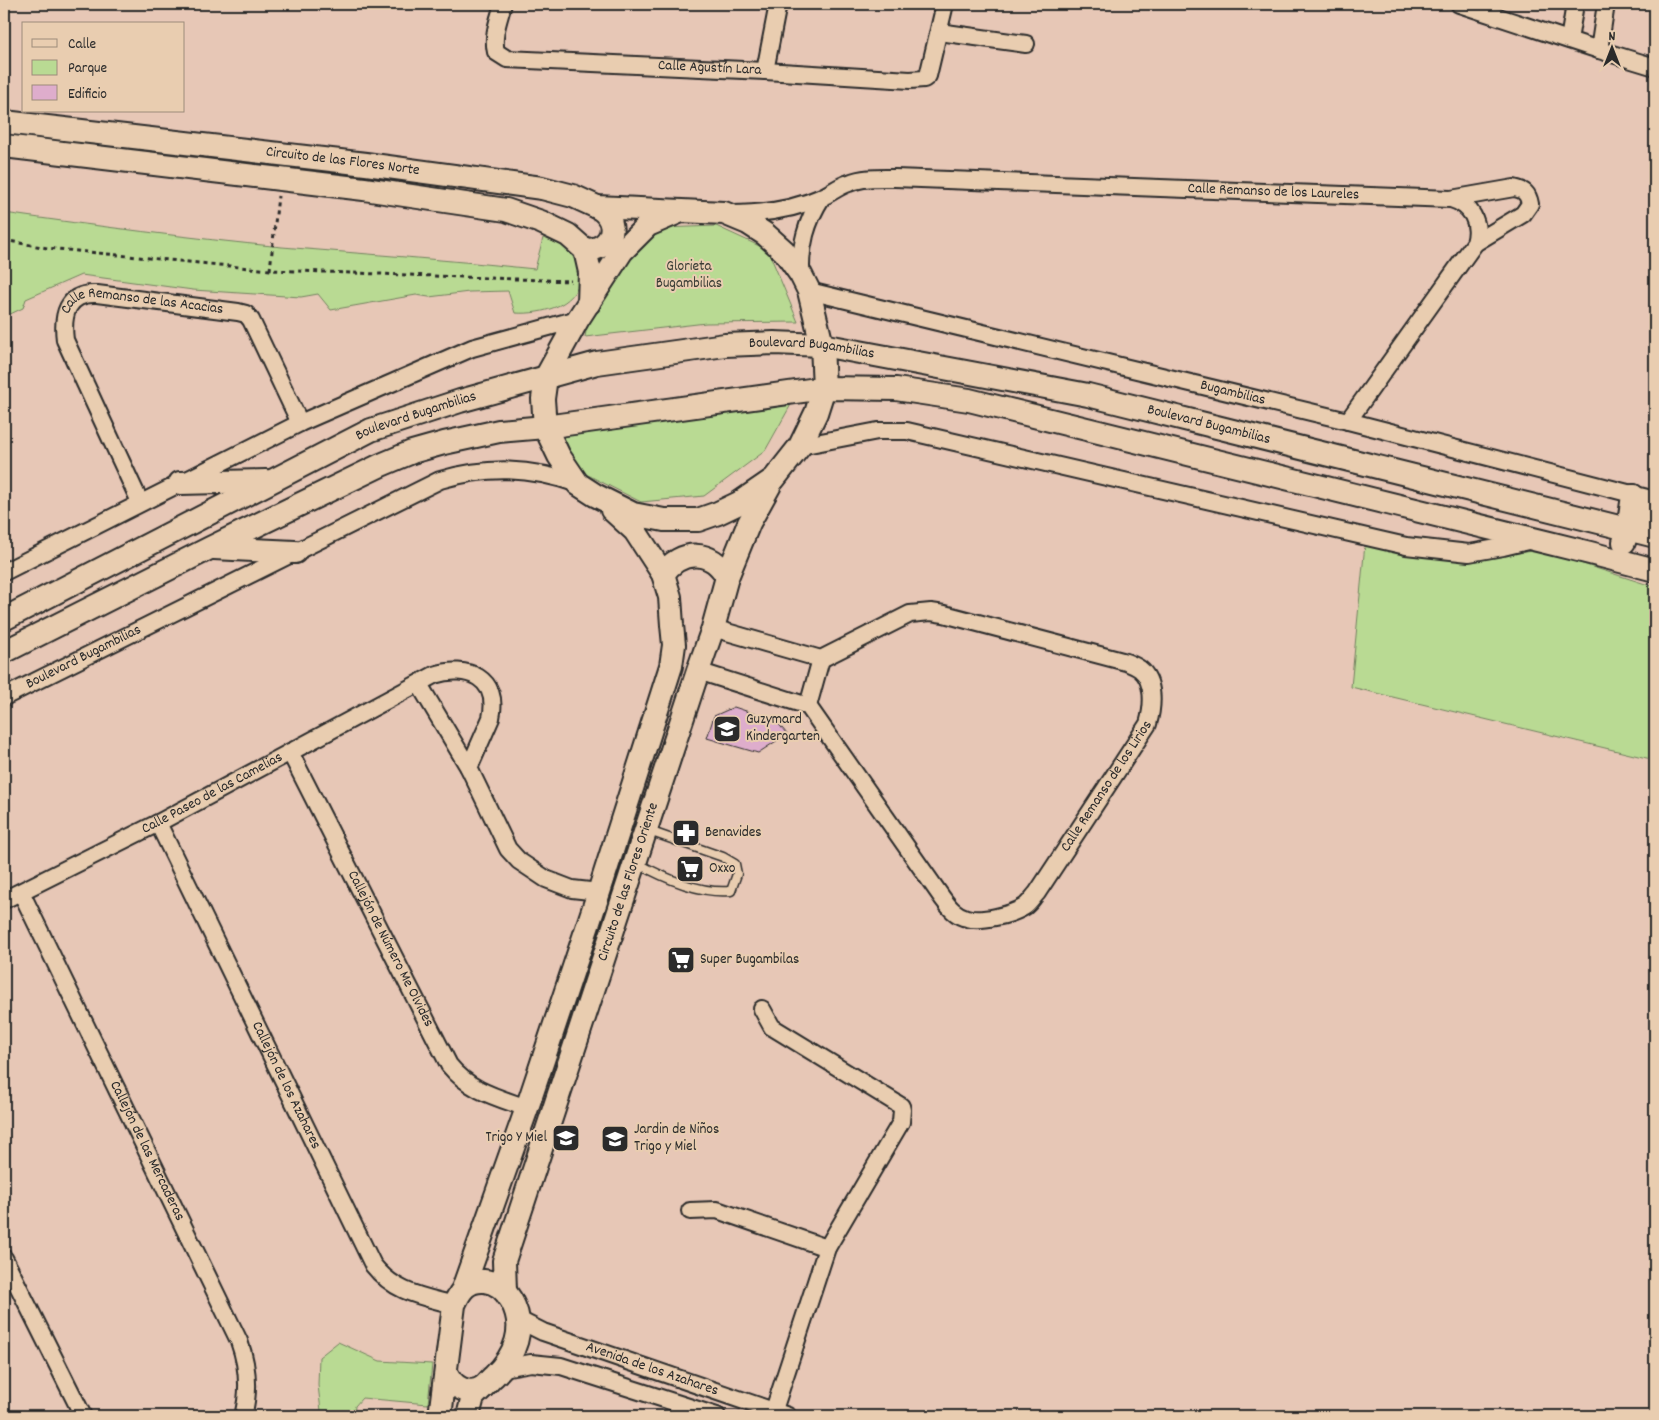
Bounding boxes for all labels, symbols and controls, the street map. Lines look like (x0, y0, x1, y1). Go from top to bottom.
legend (22, 22, 185, 112)
north arrow (1586, 22, 1636, 72)
text: N (1609, 27, 1616, 47)
text: Calle (68, 34, 97, 56)
street label: Calle Agustín Lara (657, 55, 763, 82)
text: Parque (68, 58, 108, 80)
text: Edificio (68, 84, 107, 106)
street label: Circuito de las Flores Norte (265, 141, 421, 182)
street label: Calle Remanso de los Laureles (1187, 178, 1360, 207)
park label: Glorieta Bugambilias (656, 256, 722, 295)
street label: Calle Remanso de las Acacias (56, 283, 225, 321)
street label: Boulevard Bugambilias (749, 332, 876, 366)
street label: Bugambilias (1198, 375, 1268, 412)
street label: Boulevard Bugambilias (352, 386, 479, 447)
street label: Boulevard Bugambilias (1145, 399, 1273, 451)
street label: Boulevard Bugambilias (22, 619, 145, 695)
place label: Guzymard Kindergarten (746, 709, 820, 748)
school or university icon: Guzymard Kindergarten (712, 714, 742, 744)
street label: Calle Remanso de los Lirios (1056, 716, 1158, 857)
street label: Calle Paseo de las Camelias (138, 747, 287, 840)
street label: Circuito de las Flores Oriente (592, 799, 665, 964)
pharmacy icon: Benavides (671, 818, 701, 848)
place label: Benavides (705, 822, 762, 844)
supermarket icon: Oxxo (675, 854, 705, 884)
place label: Oxxo (709, 858, 736, 880)
street label: Callejón de Número Me Olvides (341, 867, 439, 1031)
supermarket icon: Super Bugambilas (666, 945, 696, 975)
place label: Super Bugambilas (700, 949, 799, 971)
street label: Callejón de los Azahares (245, 1018, 326, 1153)
street label: Callejón de las Mercaderas (103, 1077, 190, 1225)
place label: Jardin de Niños Trigo y Miel (634, 1119, 719, 1158)
school or university icon: Trigo Y Miel (551, 1123, 581, 1153)
school or university icon: Jardin de Niños Trigo y Miel (600, 1124, 630, 1154)
place label: Trigo Y Miel (485, 1127, 547, 1149)
street label: Avenida de los Azahares (583, 1336, 721, 1402)

